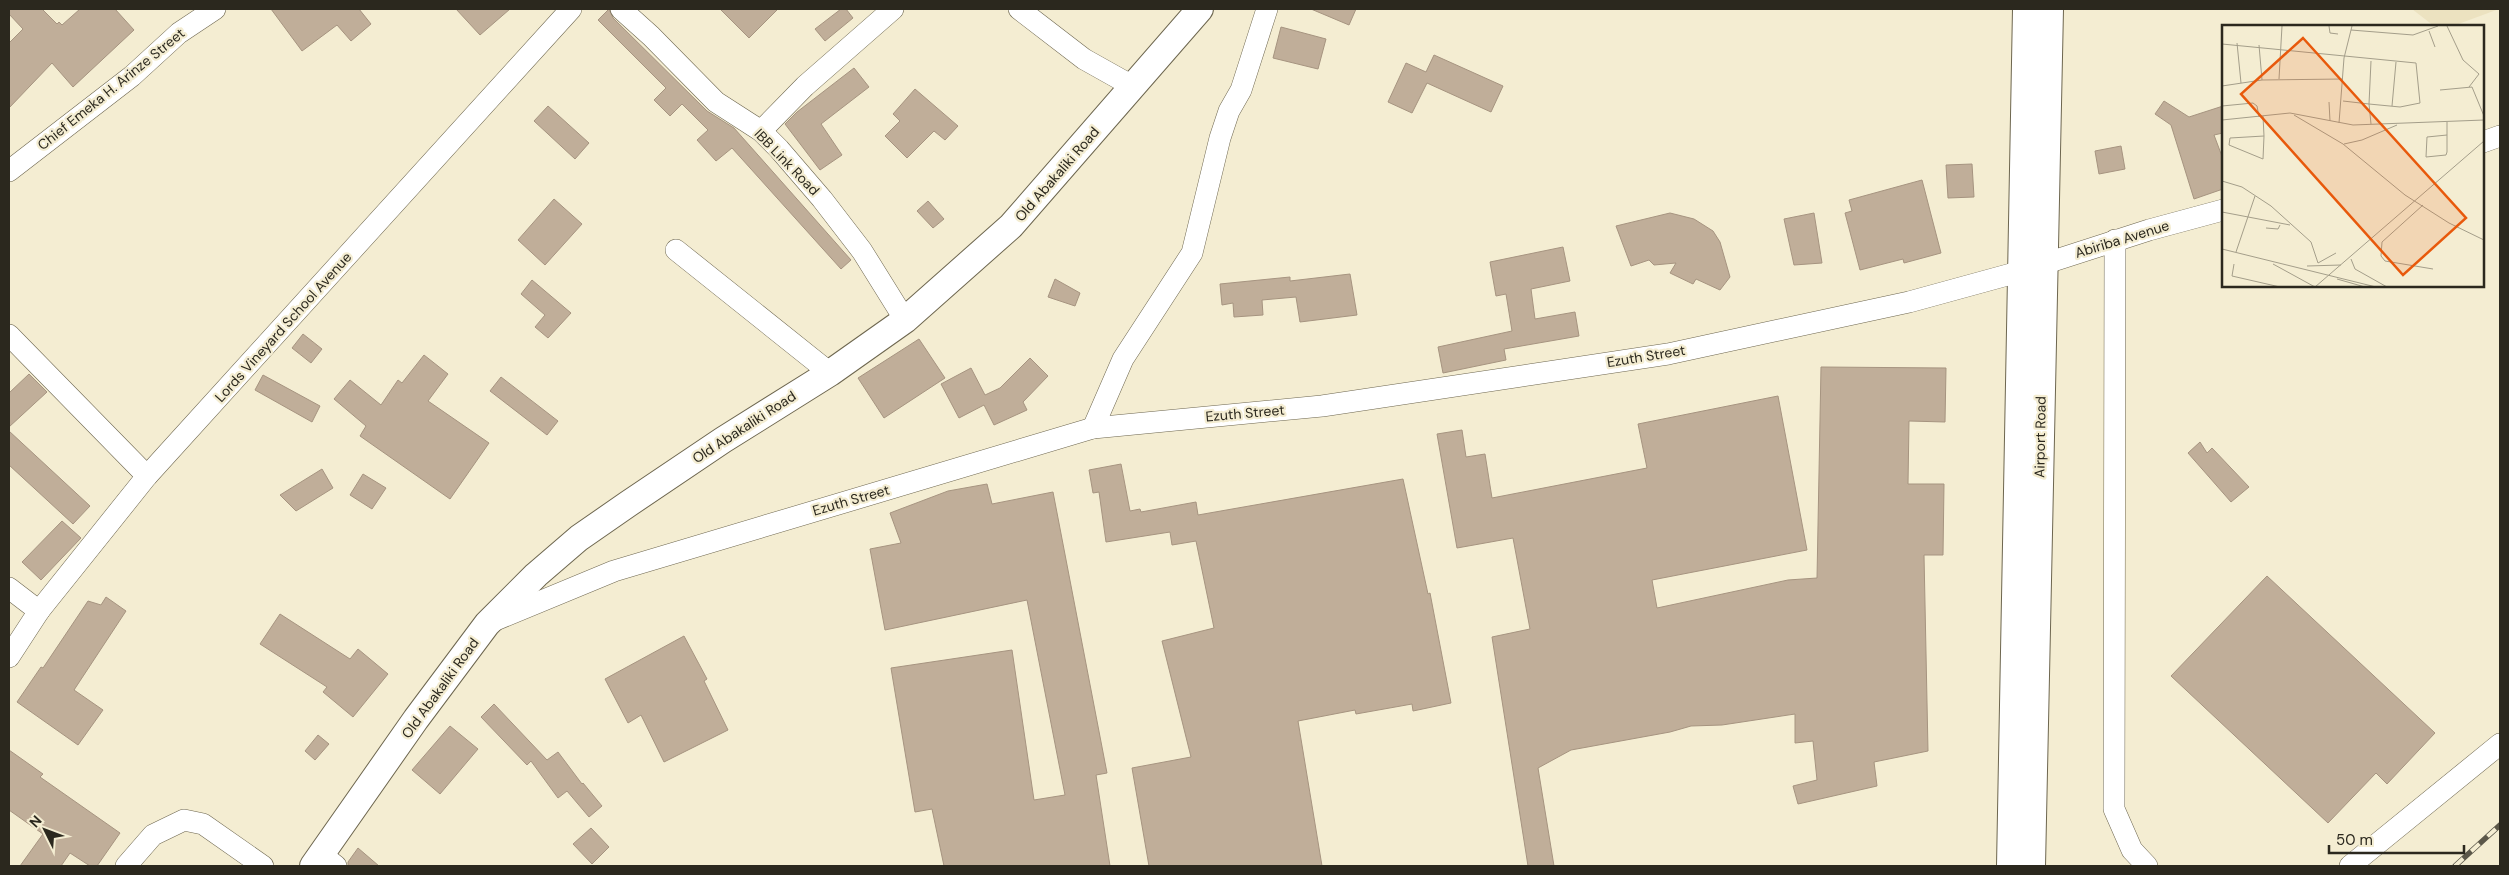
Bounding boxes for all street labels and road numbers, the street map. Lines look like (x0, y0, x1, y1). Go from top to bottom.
street label: Chief Emeka H. Arinze Street (34, 24, 188, 154)
street label: Old Abakaliki Road (1011, 123, 1103, 225)
street label: IBB Link Road (751, 125, 823, 199)
street label: Abiriba Avenue (2073, 216, 2171, 262)
street label: Lords Vineyard School Avenue (211, 248, 355, 406)
street label: Ezuth Street (1605, 341, 1687, 371)
street label: Old Abakaliki Road (689, 387, 799, 467)
street label: Airport Road (2030, 396, 2050, 478)
street label: Ezuth Street (1205, 401, 1285, 425)
street label: Ezuth Street (810, 480, 892, 520)
street label: Old Abakaliki Road (397, 634, 483, 742)

